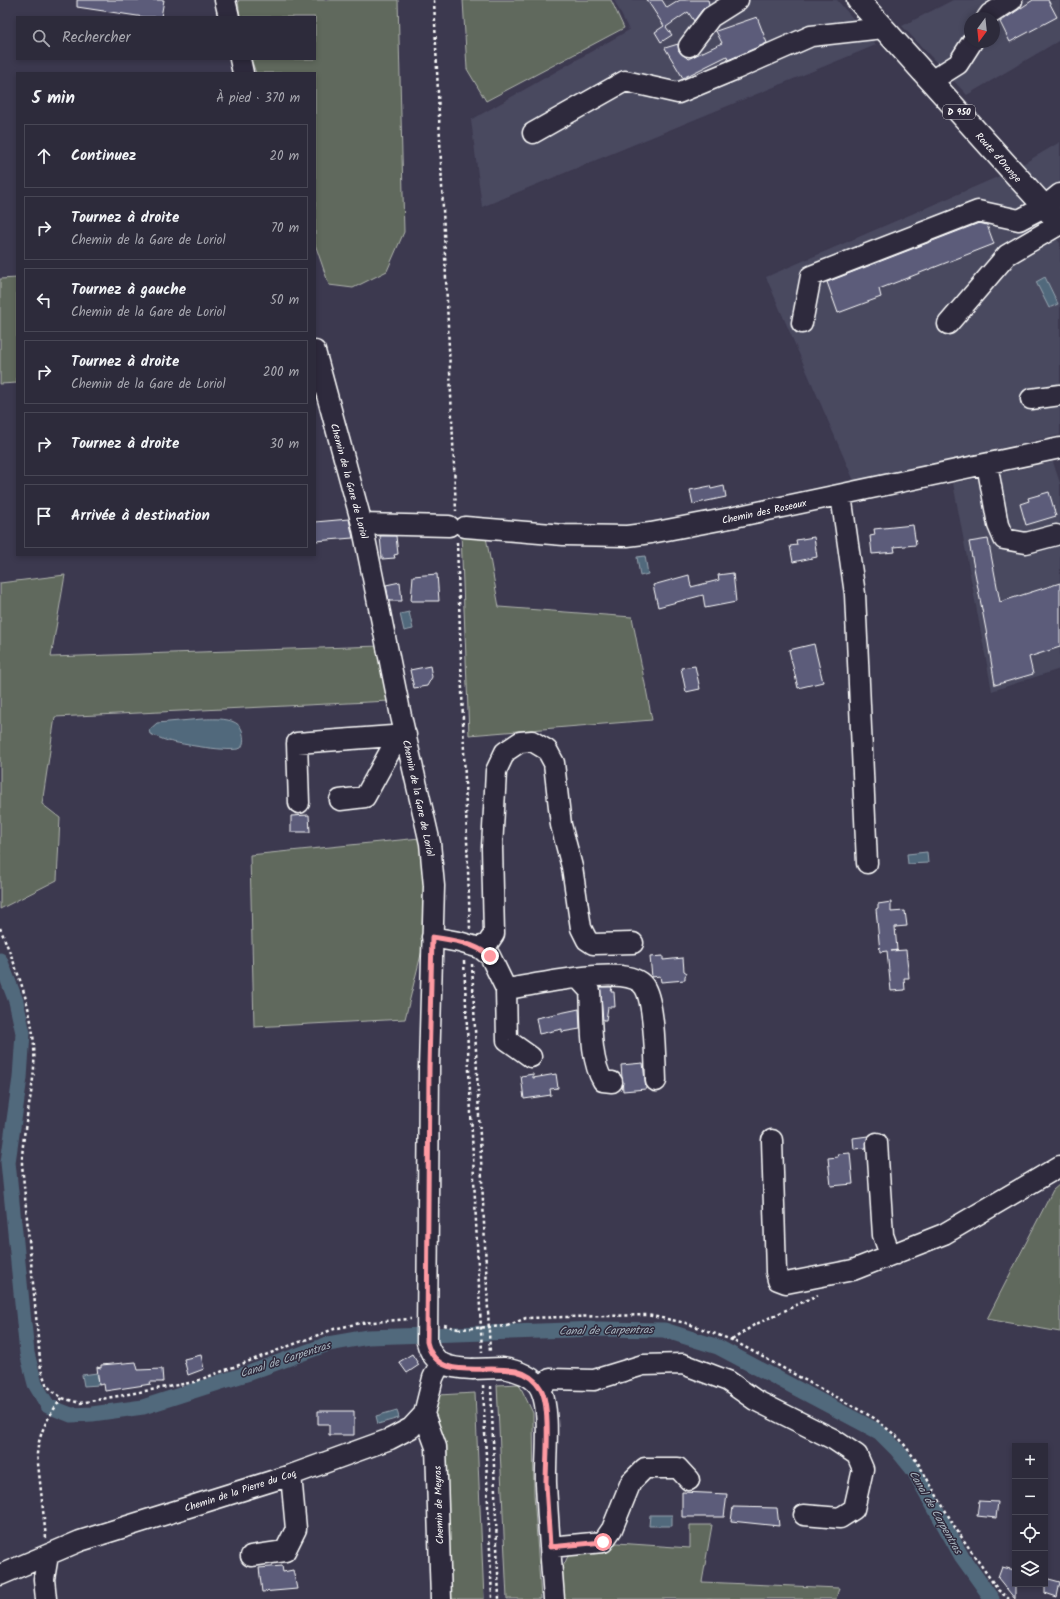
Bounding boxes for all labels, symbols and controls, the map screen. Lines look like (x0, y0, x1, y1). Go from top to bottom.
north arrow (964, 12, 1000, 48)
search box (16, 16, 316, 60)
text: Rechercher (62, 26, 130, 50)
icon: search (30, 27, 52, 49)
text: 5 min (32, 85, 75, 112)
text: À pied · 370 m (216, 88, 300, 109)
road number: D 950 (943, 105, 975, 119)
street label: Route d'Orange (971, 129, 1026, 187)
text: Continuez (71, 144, 136, 168)
icon: ahead (33, 145, 55, 167)
text: 20 m (269, 146, 299, 167)
text: Tournez à droite (71, 206, 179, 230)
icon: right (33, 217, 55, 239)
text: 70 m (271, 218, 299, 239)
text: Chemin de la Gare de Loriol (71, 230, 226, 251)
text: Tournez à gauche (71, 278, 186, 302)
icon: left (33, 289, 55, 311)
text: 50 m (270, 290, 299, 311)
text: Chemin de la Gare de Loriol (71, 302, 226, 323)
text: Tournez à droite (71, 350, 179, 374)
icon: right (33, 361, 55, 383)
text: 200 m (263, 362, 299, 383)
text: Chemin de la Gare de Loriol (71, 374, 226, 395)
street label: Chemin de la Gare de Loriol (326, 422, 372, 541)
text: Tournez à droite (71, 432, 179, 456)
icon: right (33, 433, 55, 455)
text: 30 m (270, 434, 299, 455)
street label: Chemin des Roseaux (720, 495, 809, 529)
text: Arrivée à destination (71, 504, 210, 528)
icon: arrive (33, 505, 55, 527)
street label: Chemin de la Gare de Loriol (398, 738, 438, 859)
route end (481, 947, 499, 965)
water label: Canal de Carpentras (559, 1321, 654, 1341)
water label: Canal de Carpentras (238, 1336, 334, 1383)
map controls (1012, 1443, 1048, 1587)
button: + (1012, 1443, 1048, 1479)
street label: Chemin de la Pierre du Coq (182, 1465, 299, 1517)
street label: Chemin de Meyras (430, 1465, 448, 1544)
water label: Canal de Carpentras (904, 1467, 967, 1559)
button: − (1012, 1479, 1048, 1515)
button: locate (1012, 1515, 1048, 1551)
route start (594, 1533, 612, 1551)
button: layers (1012, 1551, 1048, 1587)

